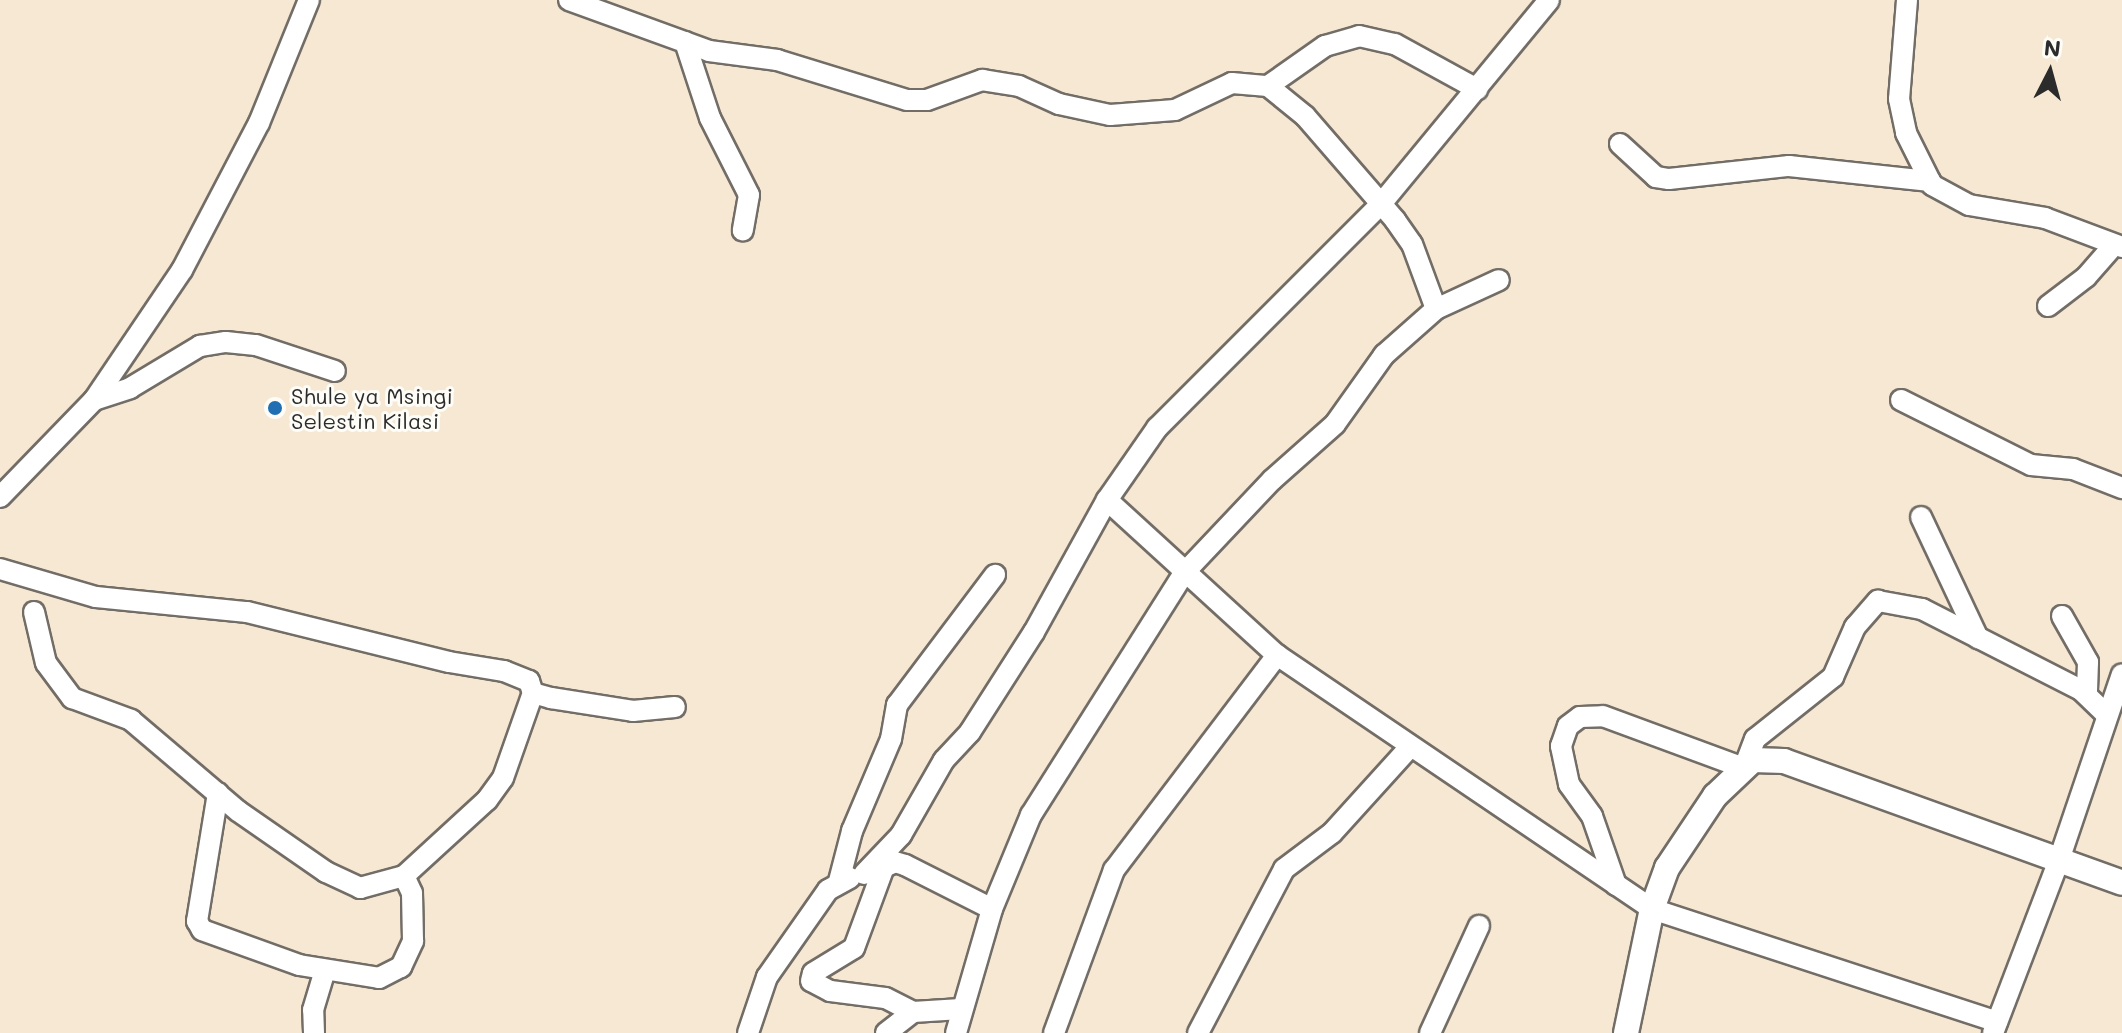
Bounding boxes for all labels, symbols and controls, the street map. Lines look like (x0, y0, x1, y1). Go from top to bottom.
north arrow (2010, 32, 2090, 112)
text: N (2043, 32, 2062, 63)
place label: Shule ya Msingi Selestin Kilasi (291, 382, 453, 434)
marker: Shule ya Msingi Selestin Kilasi (266, 399, 284, 417)

